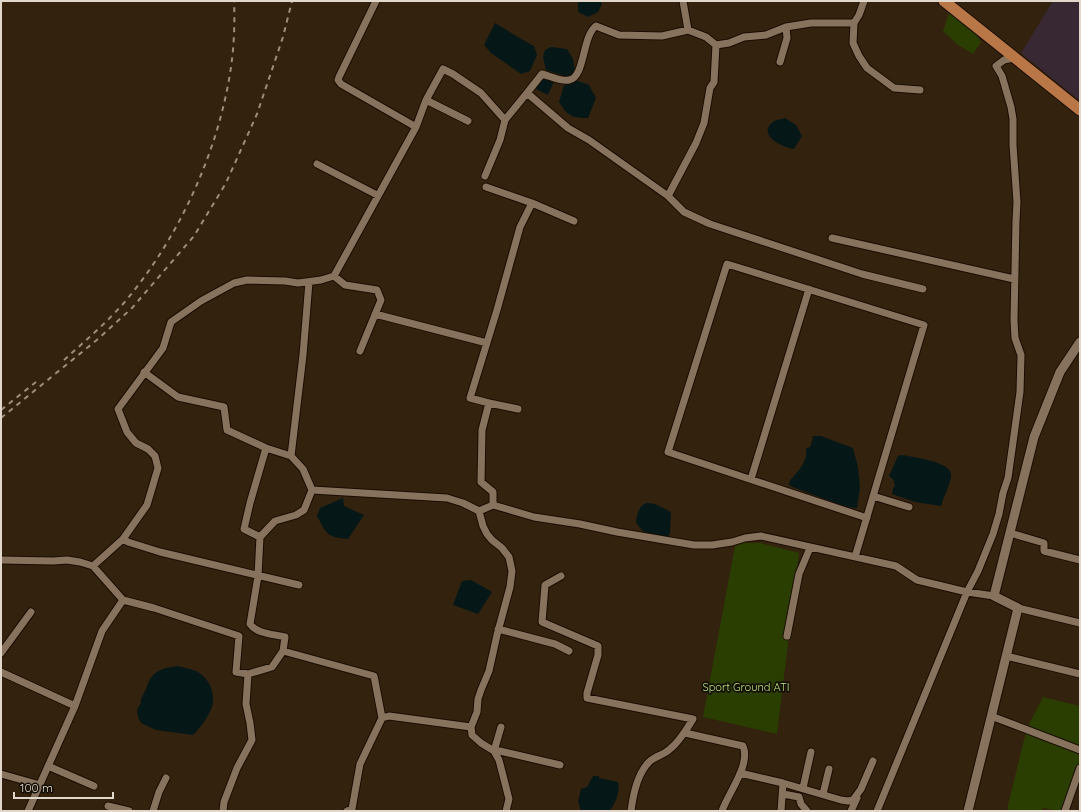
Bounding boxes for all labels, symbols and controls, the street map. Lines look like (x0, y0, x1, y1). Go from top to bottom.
park label: Sport Ground ATI (703, 680, 790, 694)
scale bar (14, 774, 113, 800)
text: 100 m (20, 780, 53, 795)

